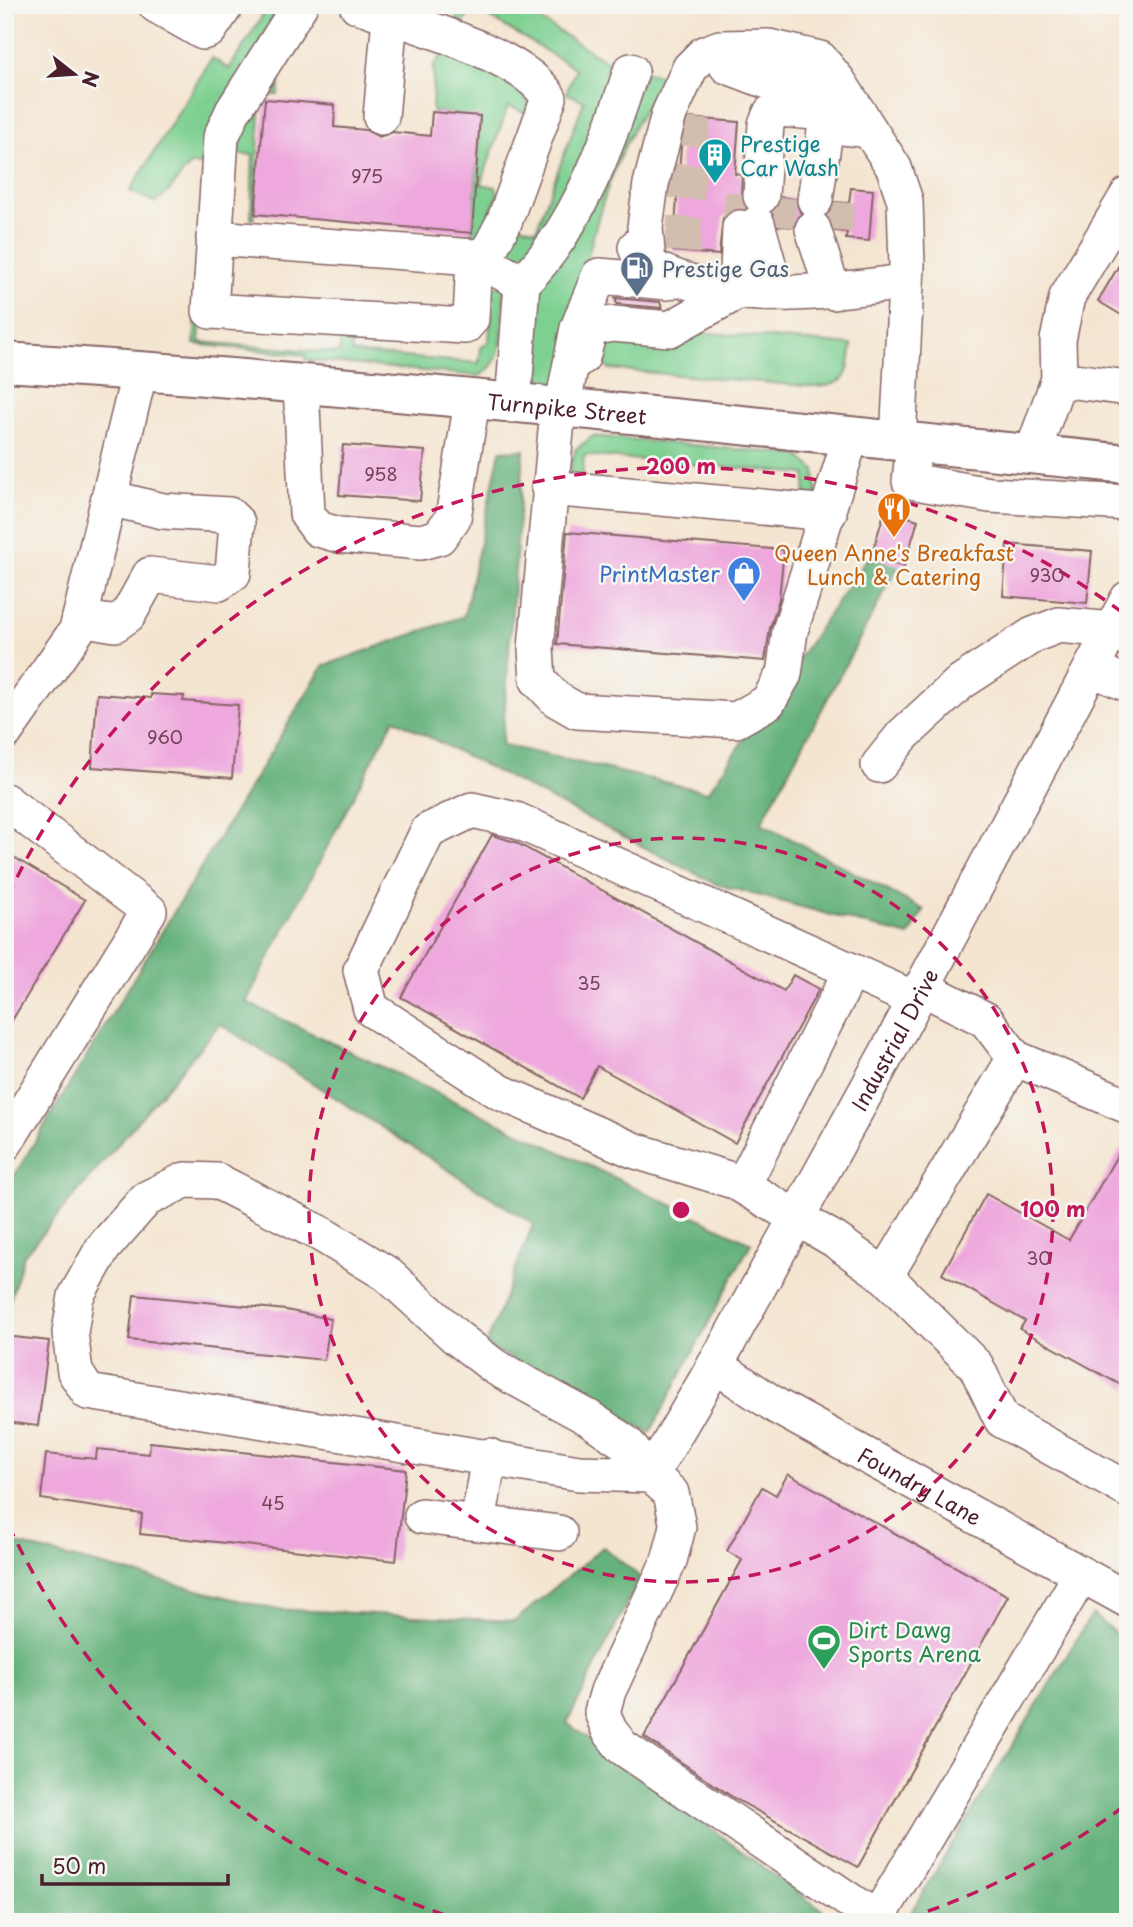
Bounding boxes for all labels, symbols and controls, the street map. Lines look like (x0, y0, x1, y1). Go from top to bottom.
north arrow (38, 38, 108, 108)
text: N (76, 68, 107, 91)
place label: Prestige Car Wash (740, 127, 839, 183)
building icon: Prestige Car Wash (696, 136, 734, 185)
house number: 975 (351, 162, 383, 189)
fuel station icon: Prestige Gas (618, 249, 656, 298)
place label: Prestige Gas (662, 252, 789, 284)
street label: Turnpike Street (486, 384, 648, 431)
text: 200 m (646, 449, 716, 481)
house number: 958 (364, 460, 398, 487)
restaurant icon: Queen Anne's Breakfast Lunch & Catering (875, 490, 913, 539)
place label: Queen Anne's Breakfast Lunch & Catering (774, 536, 1014, 592)
shop icon: PrintMaster (725, 554, 763, 603)
place label: PrintMaster (599, 557, 720, 589)
house number: 930 (1029, 561, 1065, 588)
house number: 960 (147, 723, 183, 750)
street label: Industrial Drive (843, 962, 946, 1116)
house number: 35 (577, 969, 601, 996)
text: 100 m (1020, 1192, 1086, 1224)
centre of rings (669, 1198, 693, 1222)
house number: 30 (1026, 1244, 1052, 1271)
street label: Foundry Lane (852, 1438, 988, 1533)
house number: 45 (262, 1489, 285, 1516)
place label: Dirt Dawg Sports Arena (848, 1613, 981, 1669)
sports icon: Dirt Dawg Sports Arena (805, 1622, 843, 1671)
scale bar (42, 1843, 228, 1887)
text: 50 m (52, 1849, 106, 1881)

